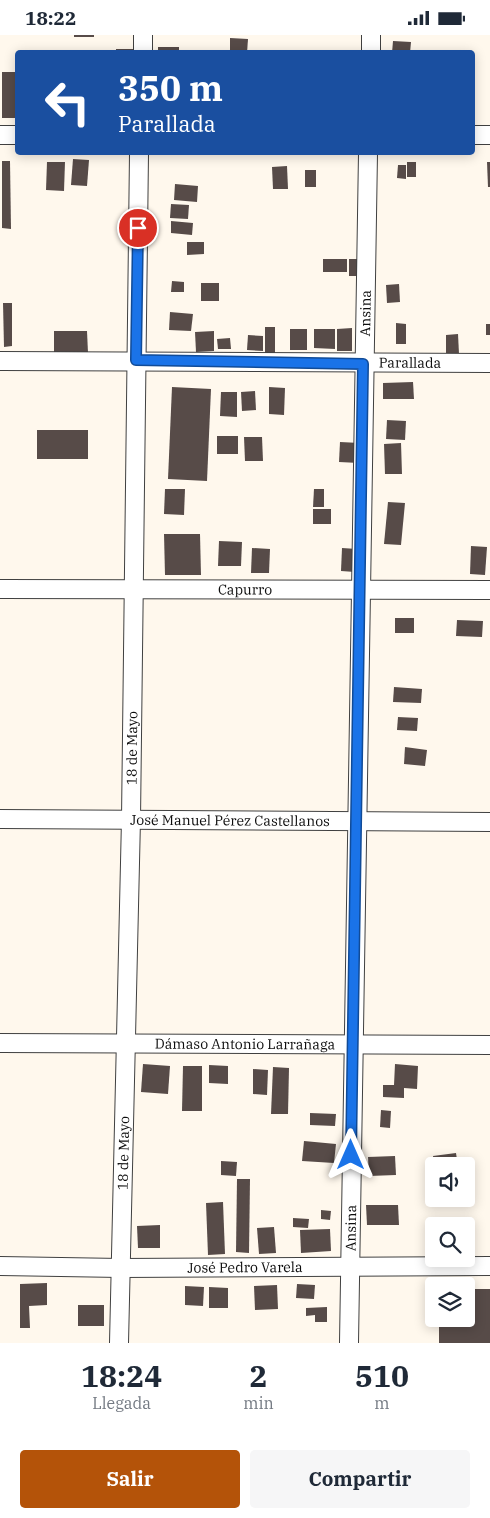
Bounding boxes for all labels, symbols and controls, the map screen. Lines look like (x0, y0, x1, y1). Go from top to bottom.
text: 18:22 (25, 6, 76, 30)
text: 350 m (118, 65, 223, 111)
icon: left (35, 70, 100, 135)
text: Parallada (118, 109, 216, 138)
pin (117, 207, 159, 249)
icon: arrive (124, 214, 152, 242)
street label: Ansina (356, 289, 375, 336)
street label: Parallada (379, 354, 442, 372)
street label: Capurro (218, 580, 272, 599)
street label: 18 de Mayo (122, 711, 141, 785)
street label: José Manuel Pérez Castellanos (130, 811, 330, 830)
street label: Dámaso Antonio Larrañaga (155, 1035, 336, 1053)
street label: 18 de Mayo (114, 1116, 133, 1190)
position arrow (324, 1128, 376, 1180)
map controls (425, 1157, 475, 1327)
button: sound (425, 1157, 475, 1207)
street label: Ansina (341, 1204, 360, 1251)
button: search (425, 1217, 475, 1267)
street label: José Pedro Varela (187, 1258, 303, 1277)
button: layers (425, 1277, 475, 1327)
text: 18:24 (81, 1356, 162, 1395)
text: 2 (250, 1356, 268, 1395)
text: 510 (355, 1356, 409, 1395)
text: Llegada (92, 1393, 151, 1413)
text: min (243, 1393, 274, 1413)
text: m (374, 1393, 390, 1413)
button: Salir (20, 1450, 240, 1508)
button: Compartir (250, 1450, 470, 1508)

